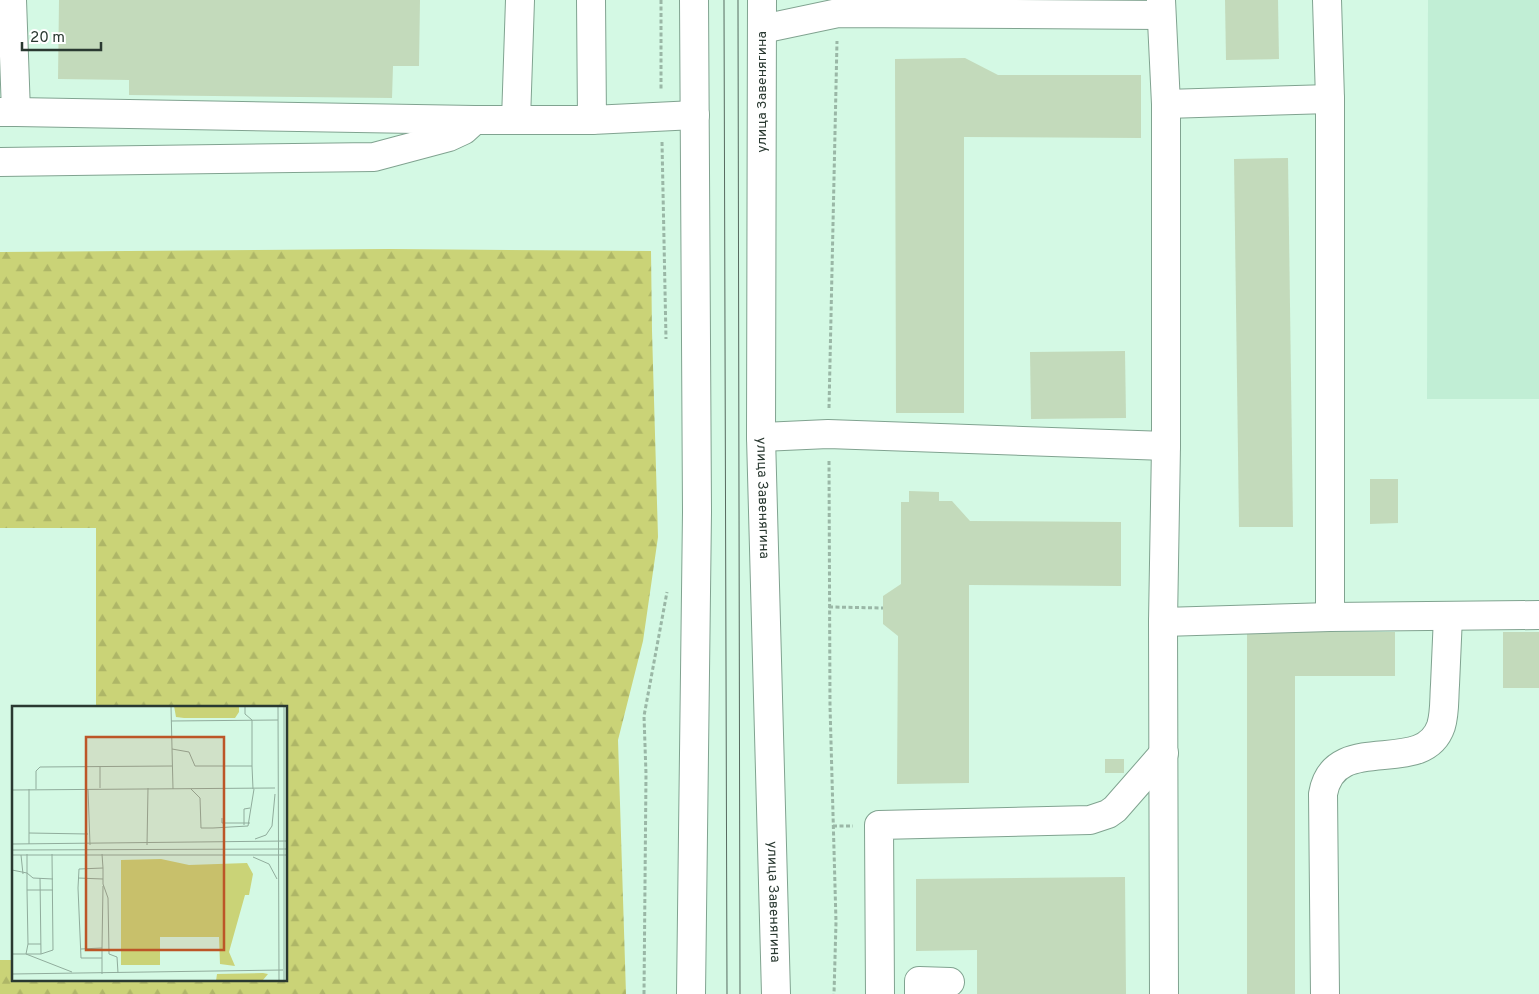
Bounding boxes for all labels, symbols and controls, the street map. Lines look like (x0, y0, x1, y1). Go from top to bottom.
scale bar (22, 20, 101, 52)
text: 20 m (30, 29, 65, 48)
street label: улица Завенягина (754, 31, 771, 153)
street label: улица Завенягина (753, 437, 773, 559)
inset map (12, 706, 288, 982)
street label: улица Завенягина (763, 841, 784, 963)

